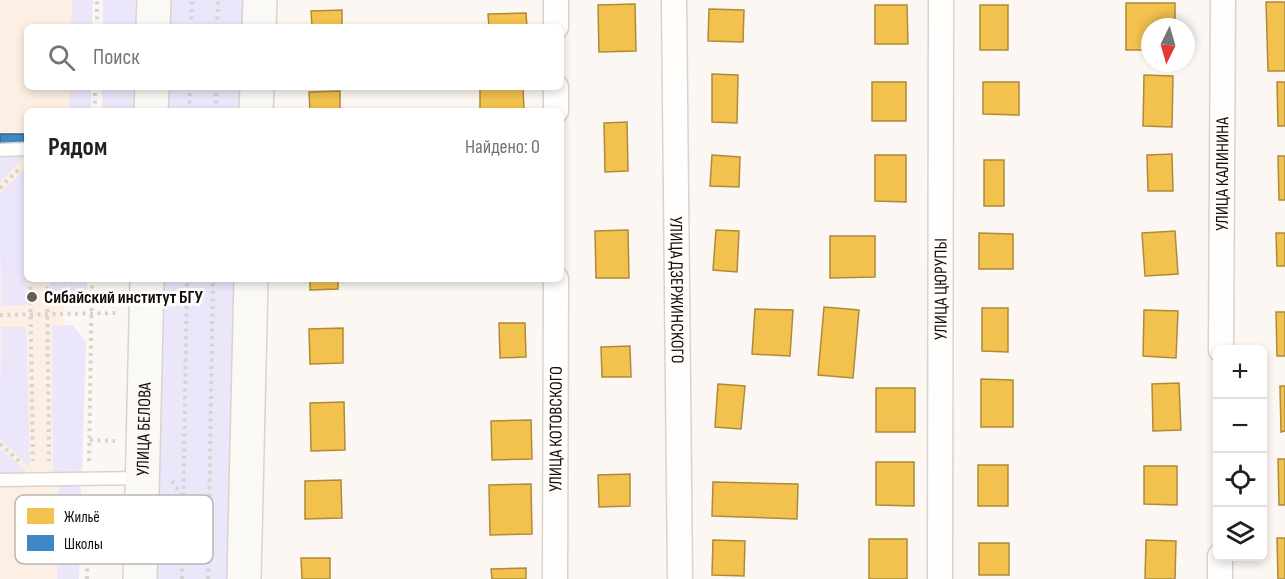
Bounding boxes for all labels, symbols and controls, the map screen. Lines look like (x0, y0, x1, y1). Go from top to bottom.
north arrow (1141, 18, 1195, 72)
search box (24, 24, 564, 90)
icon: search (45, 41, 78, 74)
text: Поиск (93, 44, 139, 71)
street label: УЛИЦА КАЛИНИНА (1212, 117, 1233, 231)
text: Рядом (48, 132, 107, 163)
text: Найдено: 0 (465, 135, 540, 159)
street label: УЛИЦА ДЗЕРЖИНСКОГО (665, 216, 688, 364)
street label: УЛИЦА ЦЮРУПЫ (930, 238, 952, 340)
place label: Сибайский институт БГУ (44, 287, 204, 308)
marker: Сибайский институт БГУ (25, 290, 39, 304)
map controls (1213, 345, 1267, 561)
button: + (1213, 345, 1267, 399)
street label: УЛИЦА КОТОВСКОГО (545, 366, 567, 492)
street label: УЛИЦА БЕЛОВА (132, 382, 156, 476)
button: − (1213, 399, 1267, 453)
button: locate (1213, 453, 1267, 507)
legend (15, 495, 213, 564)
button: layers (1213, 507, 1267, 561)
text: Жильё (64, 508, 100, 527)
text: Школы (64, 535, 103, 554)

